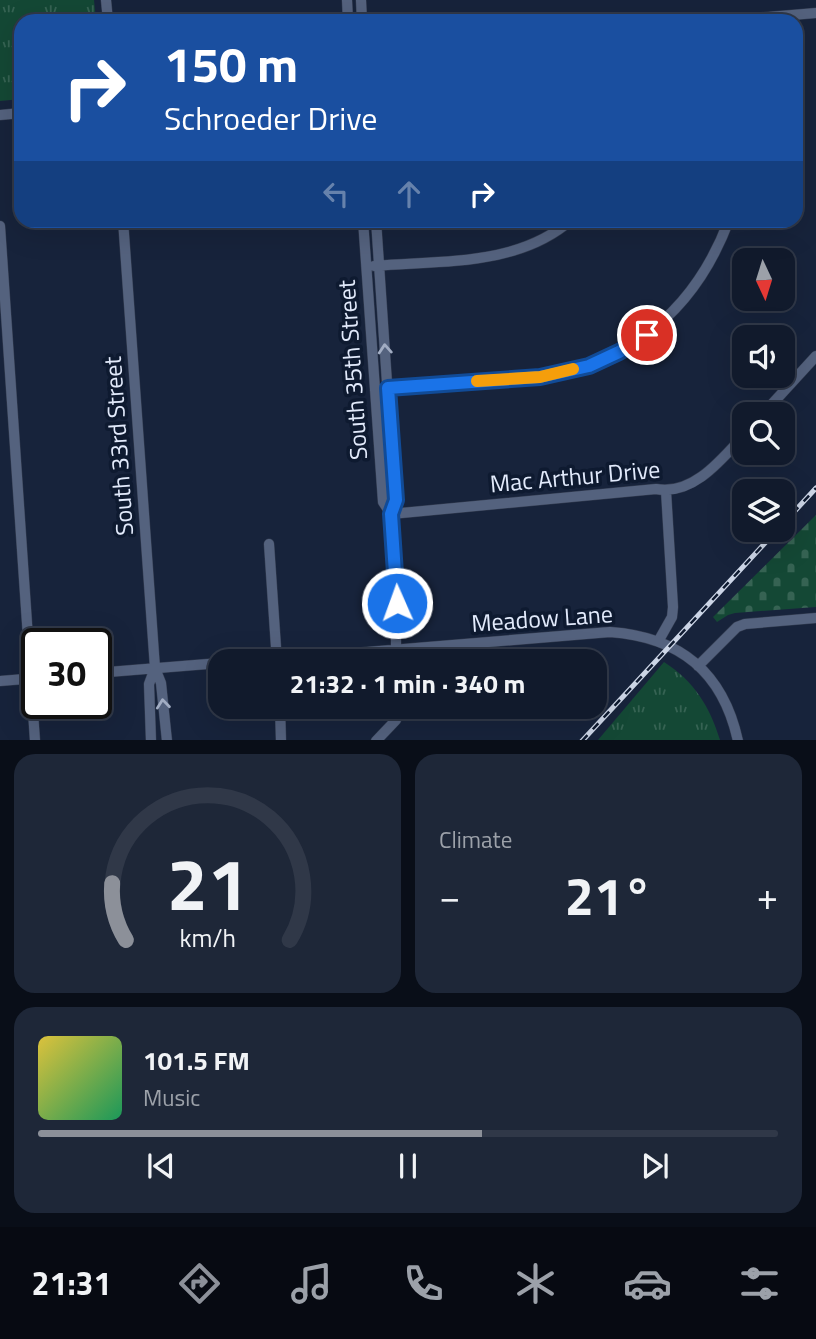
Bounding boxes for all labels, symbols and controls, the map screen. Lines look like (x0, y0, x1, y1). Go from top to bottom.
text: 150 m (164, 26, 298, 101)
icon: right (49, 42, 140, 133)
text: Schroeder Drive (164, 94, 377, 142)
icon: left (317, 175, 355, 213)
icon: ahead (390, 175, 428, 213)
icon: right (463, 175, 501, 213)
north arrow (732, 248, 794, 312)
map controls (732, 248, 795, 542)
street label: South 35th Street (328, 278, 376, 461)
pin (617, 305, 677, 365)
icon: arrive (628, 316, 666, 354)
button: sound (732, 325, 795, 388)
one-way arrow (378, 343, 393, 354)
street label: South 33rd Street (94, 355, 142, 537)
button: search (732, 402, 795, 465)
street label: Mac Arthur Drive (488, 451, 662, 501)
button: layers (732, 479, 795, 542)
position arrow (360, 566, 434, 640)
street label: Meadow Lane (470, 595, 614, 641)
speed limit sign: 30 (21, 628, 112, 719)
text: 21:32 · 1 min · 340 m (290, 664, 525, 703)
one-way arrow (156, 698, 171, 709)
text: Climate (439, 822, 512, 857)
text: 21 (167, 828, 248, 938)
text: 21° (565, 856, 652, 935)
text: − (439, 867, 460, 925)
text: + (757, 867, 778, 925)
text: km/h (179, 918, 236, 956)
text: 101.5 FM (143, 1041, 250, 1080)
text: Music (143, 1080, 200, 1115)
icon: previous (142, 1147, 180, 1185)
icon: pause (389, 1147, 427, 1185)
icon: next (636, 1147, 674, 1185)
text: 21:31 (32, 1259, 111, 1307)
icon: directions (175, 1259, 224, 1308)
icon: music (287, 1259, 336, 1308)
icon: phone (399, 1259, 448, 1308)
icon: climate (511, 1259, 560, 1308)
icon: car (623, 1259, 672, 1308)
icon: filters (735, 1259, 784, 1308)

